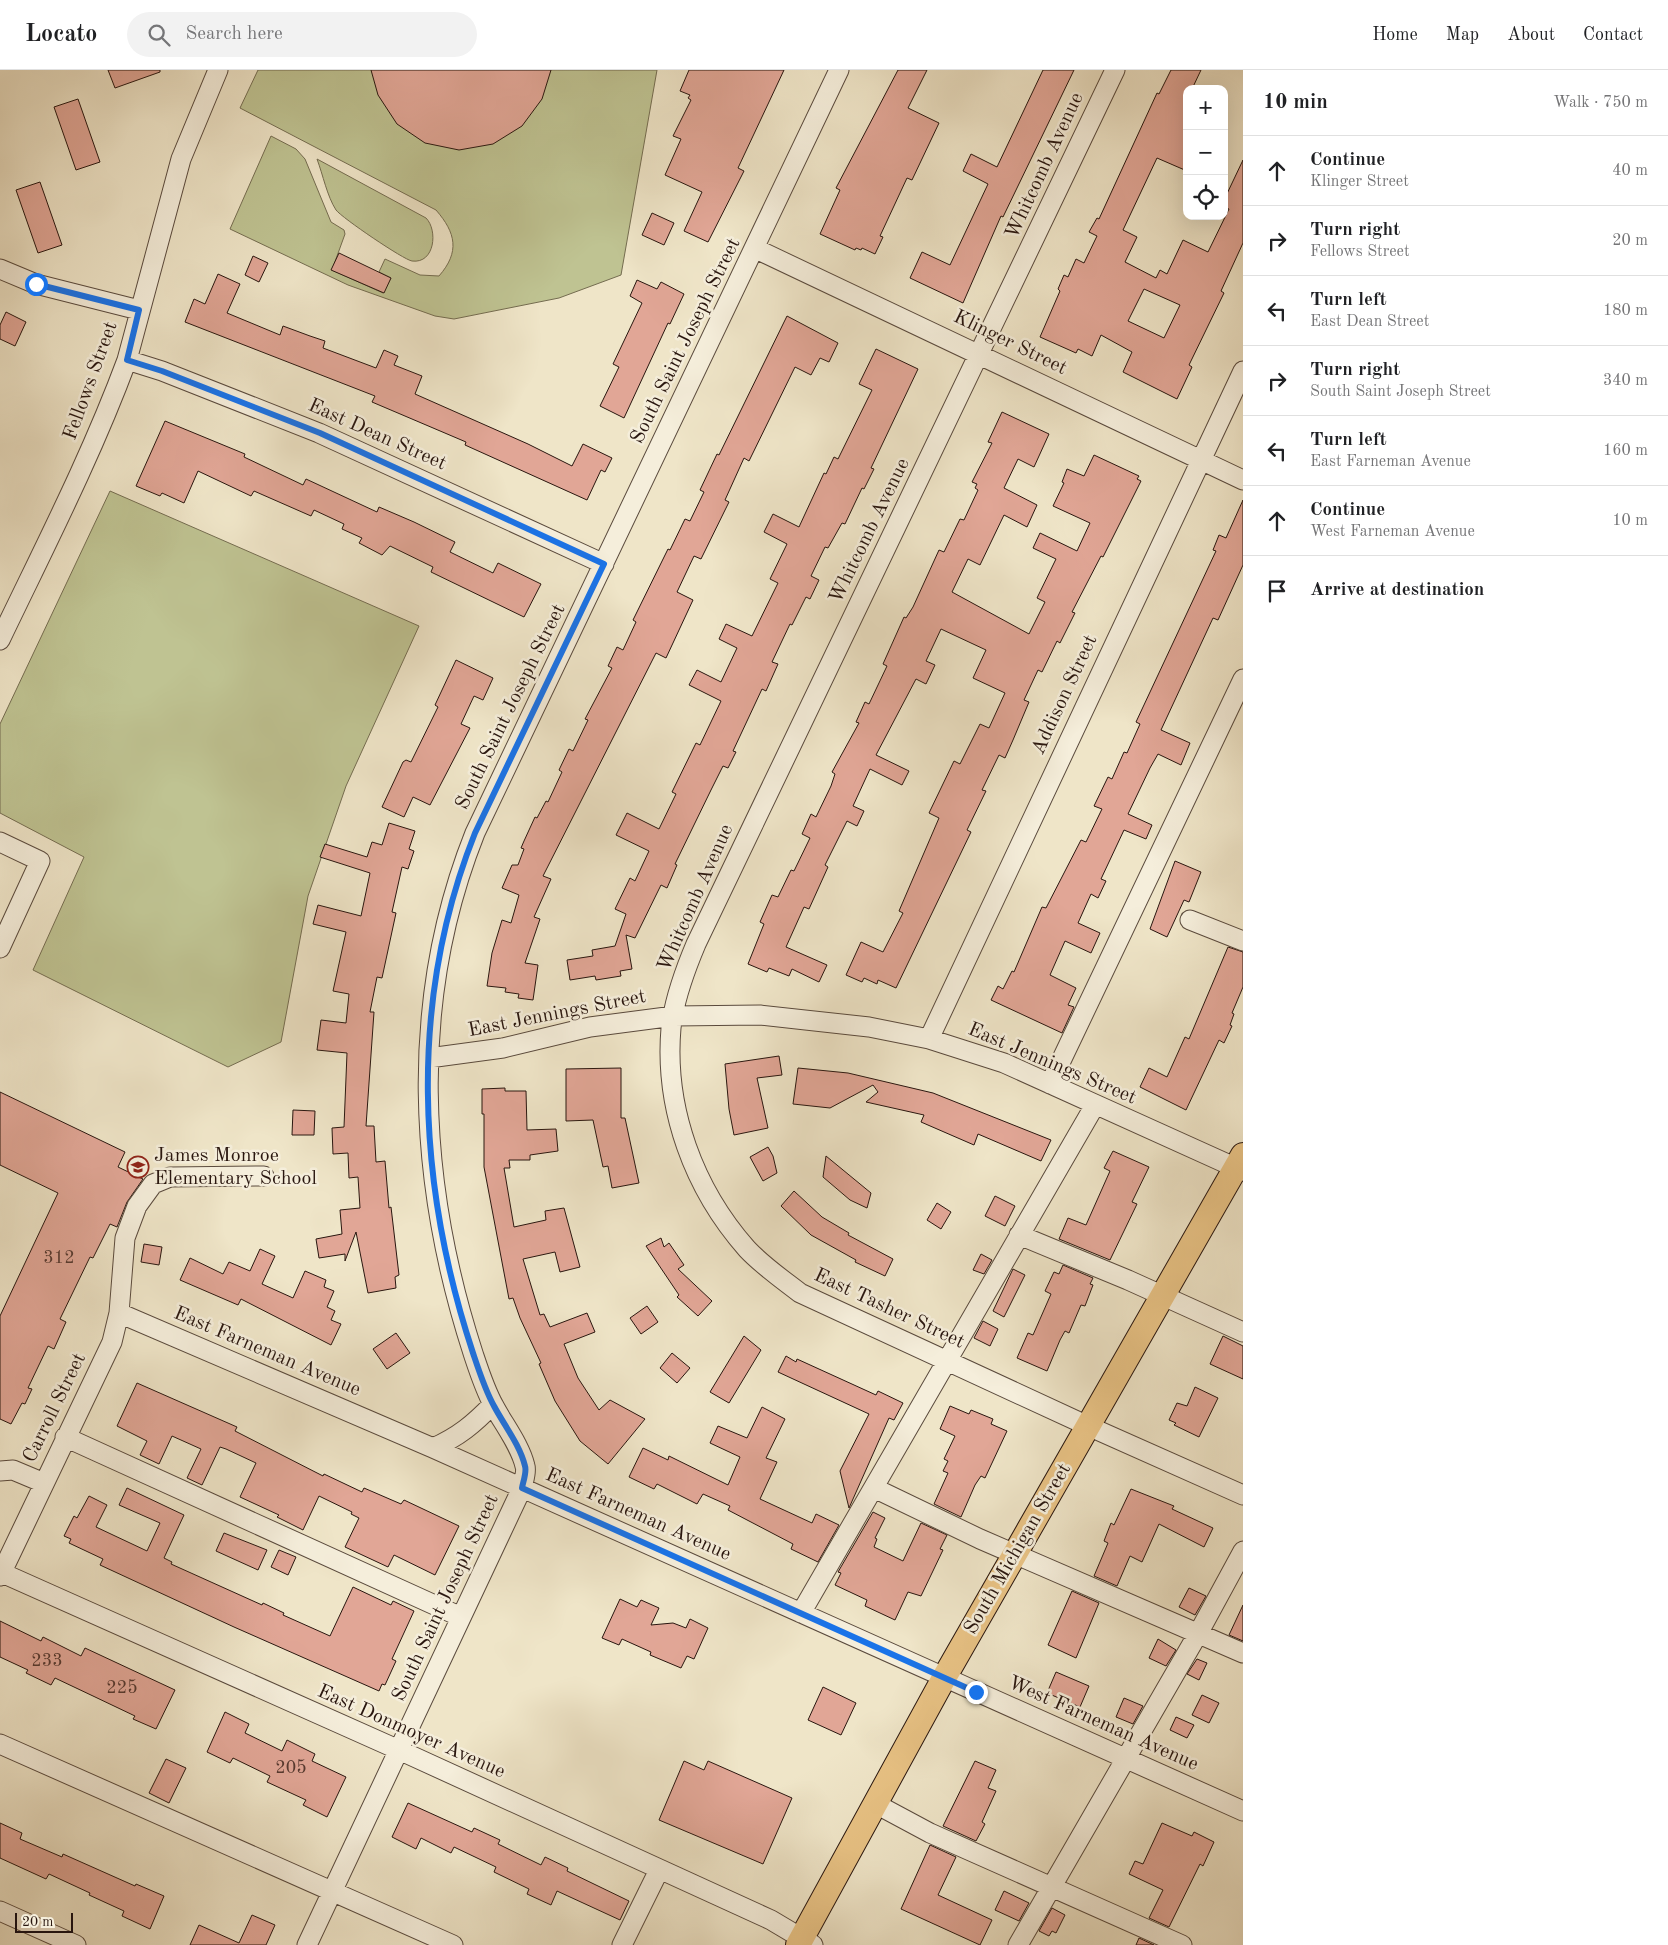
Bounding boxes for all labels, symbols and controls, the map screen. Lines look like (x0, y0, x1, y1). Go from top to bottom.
search box (127, 12, 477, 57)
icon: search (145, 21, 173, 49)
text: Locato (25, 23, 97, 47)
text: Search here (185, 25, 283, 44)
text: Home (1372, 26, 1418, 44)
text: Map (1446, 26, 1479, 44)
text: About (1507, 26, 1555, 44)
text: Contact (1583, 26, 1643, 44)
map controls (1183, 85, 1228, 220)
button: + (1183, 85, 1228, 130)
street label: Whitcomb Avenue (1002, 90, 1088, 242)
text: 10 min (1263, 92, 1328, 113)
text: Walk · 750 m (1553, 95, 1648, 111)
button: − (1183, 130, 1228, 175)
text: Continue (1310, 151, 1385, 170)
icon: ahead (1263, 157, 1291, 185)
text: 40 m (1612, 163, 1648, 179)
text: Klinger Street (1310, 174, 1409, 190)
button: locate (1183, 175, 1228, 220)
text: Turn right (1310, 221, 1400, 240)
icon: right (1263, 227, 1291, 255)
text: 20 m (1612, 233, 1648, 249)
street label: South Saint Joseph Street (627, 235, 745, 447)
text: Fellows Street (1310, 244, 1410, 260)
route start (25, 273, 48, 296)
text: Turn left (1310, 291, 1387, 310)
icon: left (1263, 297, 1291, 325)
text: 180 m (1603, 303, 1648, 319)
street label: Klinger Street (950, 307, 1070, 379)
text: East Dean Street (1310, 314, 1429, 330)
street label: Fellows Street (60, 319, 122, 443)
text: Turn right (1310, 361, 1400, 380)
icon: right (1263, 367, 1291, 395)
text: 340 m (1603, 373, 1648, 389)
text: South Saint Joseph Street (1310, 384, 1491, 400)
street label: East Dean Street (305, 396, 449, 474)
text: Turn left (1310, 431, 1387, 450)
icon: left (1263, 437, 1291, 465)
text: 160 m (1603, 443, 1648, 459)
text: East Farneman Avenue (1310, 454, 1471, 470)
street label: Whitcomb Avenue (826, 455, 914, 607)
text: Continue (1310, 501, 1385, 520)
icon: ahead (1263, 507, 1291, 535)
text: 10 m (1612, 513, 1648, 529)
text: West Farneman Avenue (1310, 524, 1475, 540)
icon: arrive (1263, 577, 1291, 605)
text: Arrive at destination (1310, 581, 1484, 600)
street label: South Saint Joseph Street (452, 601, 570, 813)
street label: Addison Street (1029, 632, 1101, 758)
street label: Whitcomb Avenue (655, 822, 737, 974)
street label: East Jennings Street (466, 987, 648, 1041)
street label: East Jennings Street (965, 1019, 1139, 1109)
place label: James Monroe Elementary School (154, 1146, 317, 1189)
school or university icon: James Monroe Elementary School (126, 1155, 150, 1179)
house number: 312 (43, 1249, 75, 1267)
street label: East Tasher Street (811, 1265, 967, 1353)
street label: East Farneman Avenue (171, 1304, 363, 1400)
street label: Carroll Street (20, 1350, 90, 1466)
street label: South Michigan Street (961, 1460, 1075, 1638)
street label: East Farneman Avenue (542, 1465, 734, 1565)
street label: South Saint Joseph Street (389, 1491, 503, 1705)
house number: 233 (31, 1652, 63, 1670)
street label: West Farneman Avenue (1005, 1673, 1201, 1775)
house number: 225 (106, 1679, 138, 1697)
route end (965, 1681, 988, 1704)
street label: East Donmoyer Avenue (314, 1682, 508, 1782)
house number: 205 (275, 1759, 307, 1777)
scale bar (15, 1910, 72, 1933)
text: 20 m (22, 1915, 53, 1929)

